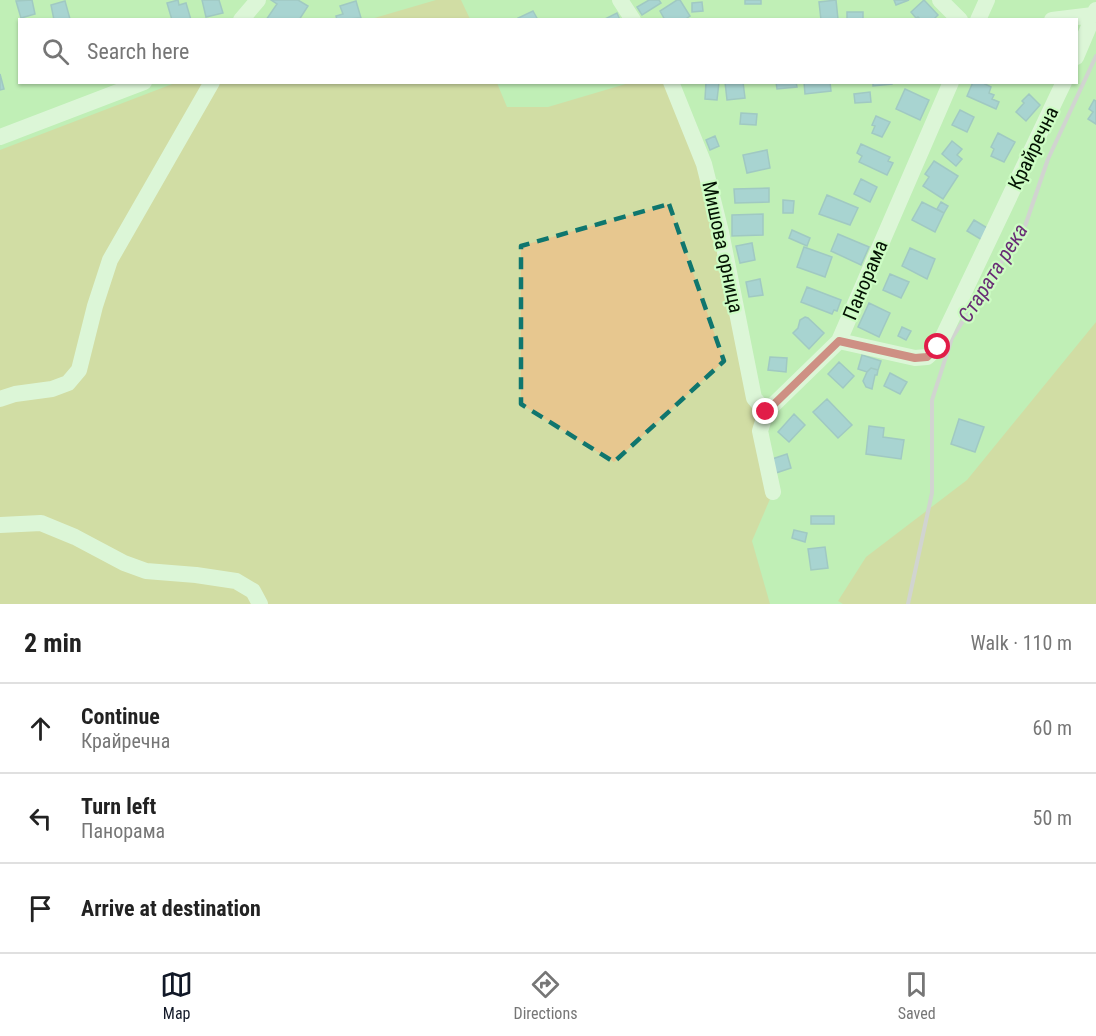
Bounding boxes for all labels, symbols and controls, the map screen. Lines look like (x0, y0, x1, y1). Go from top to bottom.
search box (18, 18, 1078, 84)
icon: search (39, 35, 72, 68)
text: Search here (87, 39, 189, 64)
street label: Крайречна (1003, 103, 1063, 193)
street label: Мишова орница (697, 179, 749, 315)
water label: Старата река (953, 219, 1033, 327)
street label: Панорама (838, 237, 892, 323)
route start (924, 333, 950, 359)
route end (752, 398, 778, 424)
text: 2 min (24, 628, 82, 658)
text: Walk · 110 m (971, 631, 1072, 655)
text: Continue (81, 704, 160, 729)
icon: ahead (24, 712, 57, 745)
text: 60 m (1033, 716, 1072, 740)
text: Крайречна (81, 729, 170, 753)
text: Turn left (81, 794, 156, 819)
icon: left (24, 802, 57, 835)
text: 50 m (1033, 806, 1072, 830)
text: Панорама (81, 819, 165, 843)
icon: arrive (24, 892, 57, 925)
text: Arrive at destination (81, 896, 261, 921)
tab: Map (160, 968, 193, 1023)
tab: Directions (514, 968, 577, 1023)
tab: Saved (898, 968, 936, 1023)

